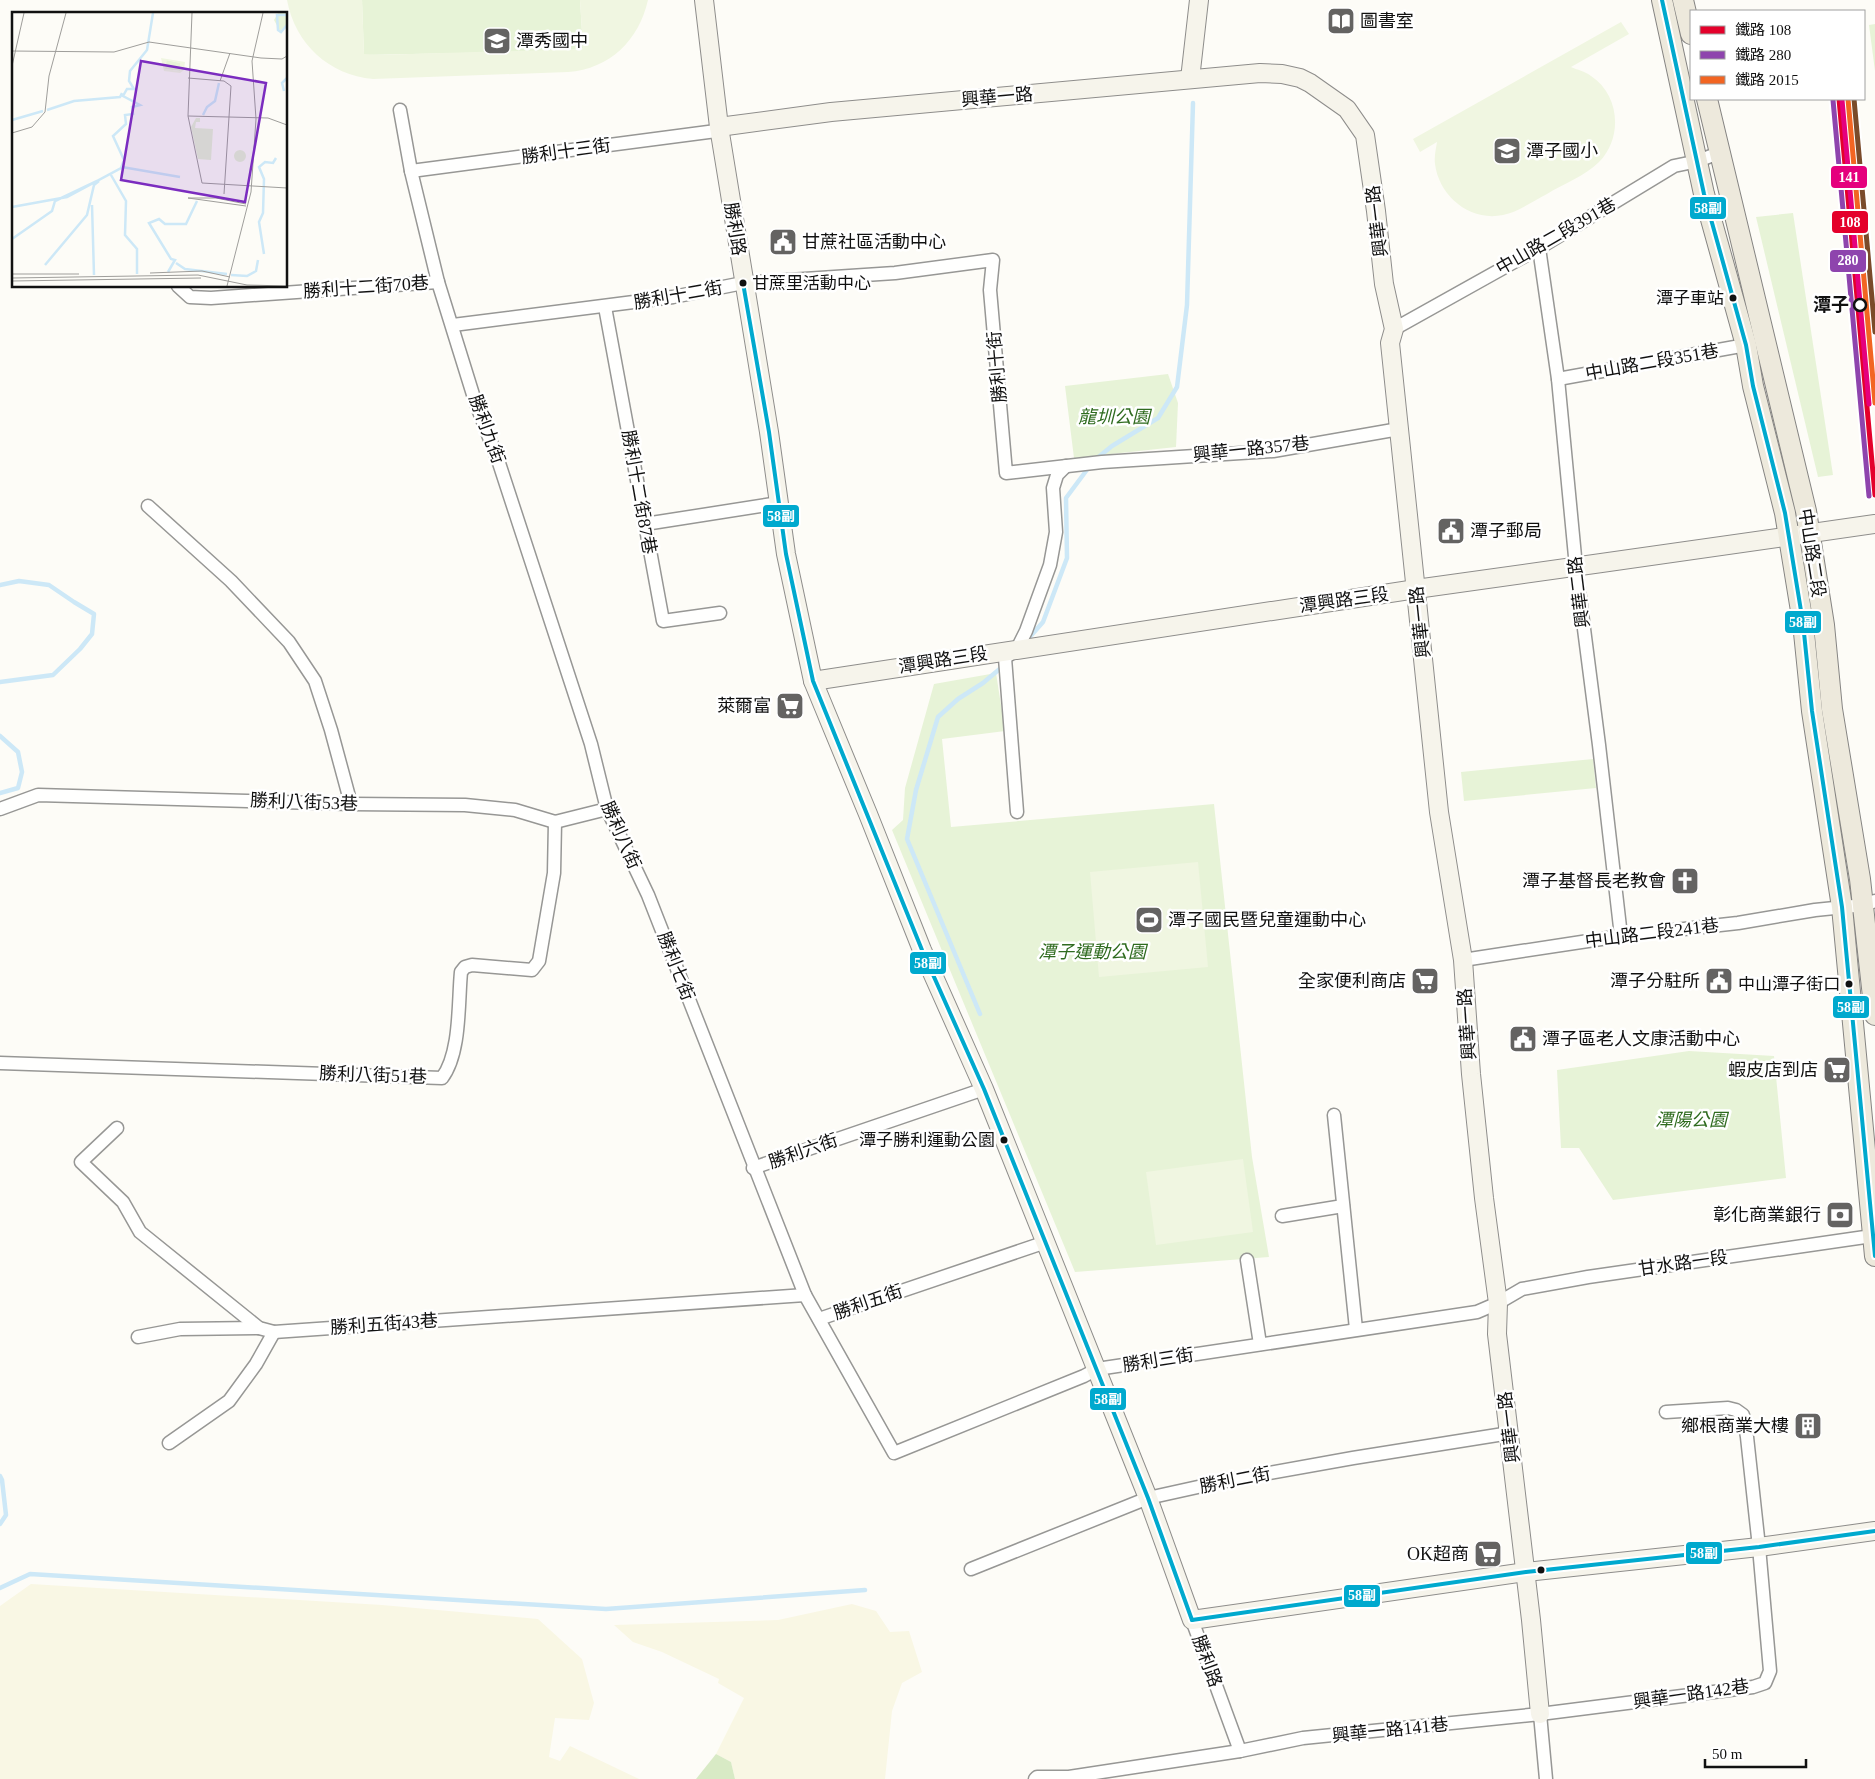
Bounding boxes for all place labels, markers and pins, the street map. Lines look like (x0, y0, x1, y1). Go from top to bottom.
library icon: 圖書室 (1326, 6, 1356, 36)
place label: 圖書室 (1360, 11, 1414, 31)
school or university icon: 潭秀國中 (482, 26, 512, 56)
place label: 潭秀國中 (516, 31, 588, 51)
school or university icon: 潭子國小 (1492, 136, 1522, 166)
place label: 潭子國小 (1526, 141, 1598, 161)
public building icon: 甘蔗社區活動中心 (768, 227, 798, 257)
place label: 甘蔗社區活動中心 (802, 232, 946, 252)
place label: 甘蔗里活動中心 (752, 274, 871, 293)
marker: 甘蔗里活動中心 (738, 278, 748, 288)
place label: 潭子車站 (1656, 289, 1724, 308)
marker: 潭子車站 (1728, 293, 1738, 303)
place label: 潭子 (1813, 295, 1849, 315)
marker: 潭子 (1853, 298, 1867, 312)
public building icon: 潭子郵局 (1436, 516, 1466, 546)
place label: 潭子郵局 (1470, 521, 1542, 541)
supermarket icon: 萊爾富 (775, 691, 805, 721)
place label: 萊爾富 (717, 696, 771, 716)
church icon: 潭子基督長老教會 (1670, 866, 1700, 896)
place label: 潭子基督長老教會 (1522, 871, 1666, 891)
sports icon: 潭子國民暨兒童運動中心 (1134, 905, 1164, 935)
place label: 潭子國民暨兒童運動中心 (1168, 910, 1366, 930)
supermarket icon: 全家便利商店 (1410, 966, 1440, 996)
public building icon: 潭子分駐所 (1704, 966, 1734, 996)
place label: 全家便利商店 (1298, 971, 1406, 991)
place label: 潭子分駐所 (1610, 971, 1700, 991)
place label: 中山潭子街口 (1738, 975, 1840, 994)
marker: 中山潭子街口 (1844, 979, 1854, 989)
public building icon: 潭子區老人文康活動中心 (1508, 1024, 1538, 1054)
place label: 潭子區老人文康活動中心 (1542, 1029, 1740, 1049)
supermarket icon: 蝦皮店到店 (1822, 1055, 1852, 1085)
place label: 蝦皮店到店 (1728, 1060, 1818, 1080)
place label: 潭子勝利運動公園 (859, 1131, 995, 1150)
marker: 潭子勝利運動公園 (999, 1135, 1009, 1145)
bank icon: 彰化商業銀行 (1825, 1200, 1855, 1230)
place label: 彰化商業銀行 (1713, 1205, 1821, 1225)
building icon: 鄉根商業大樓 (1793, 1411, 1823, 1441)
place label: 鄉根商業大樓 (1681, 1416, 1789, 1436)
supermarket icon: OK超商 (1473, 1539, 1503, 1569)
place label: OK超商 (1407, 1544, 1469, 1564)
unlabelled marker (1536, 1565, 1546, 1575)

